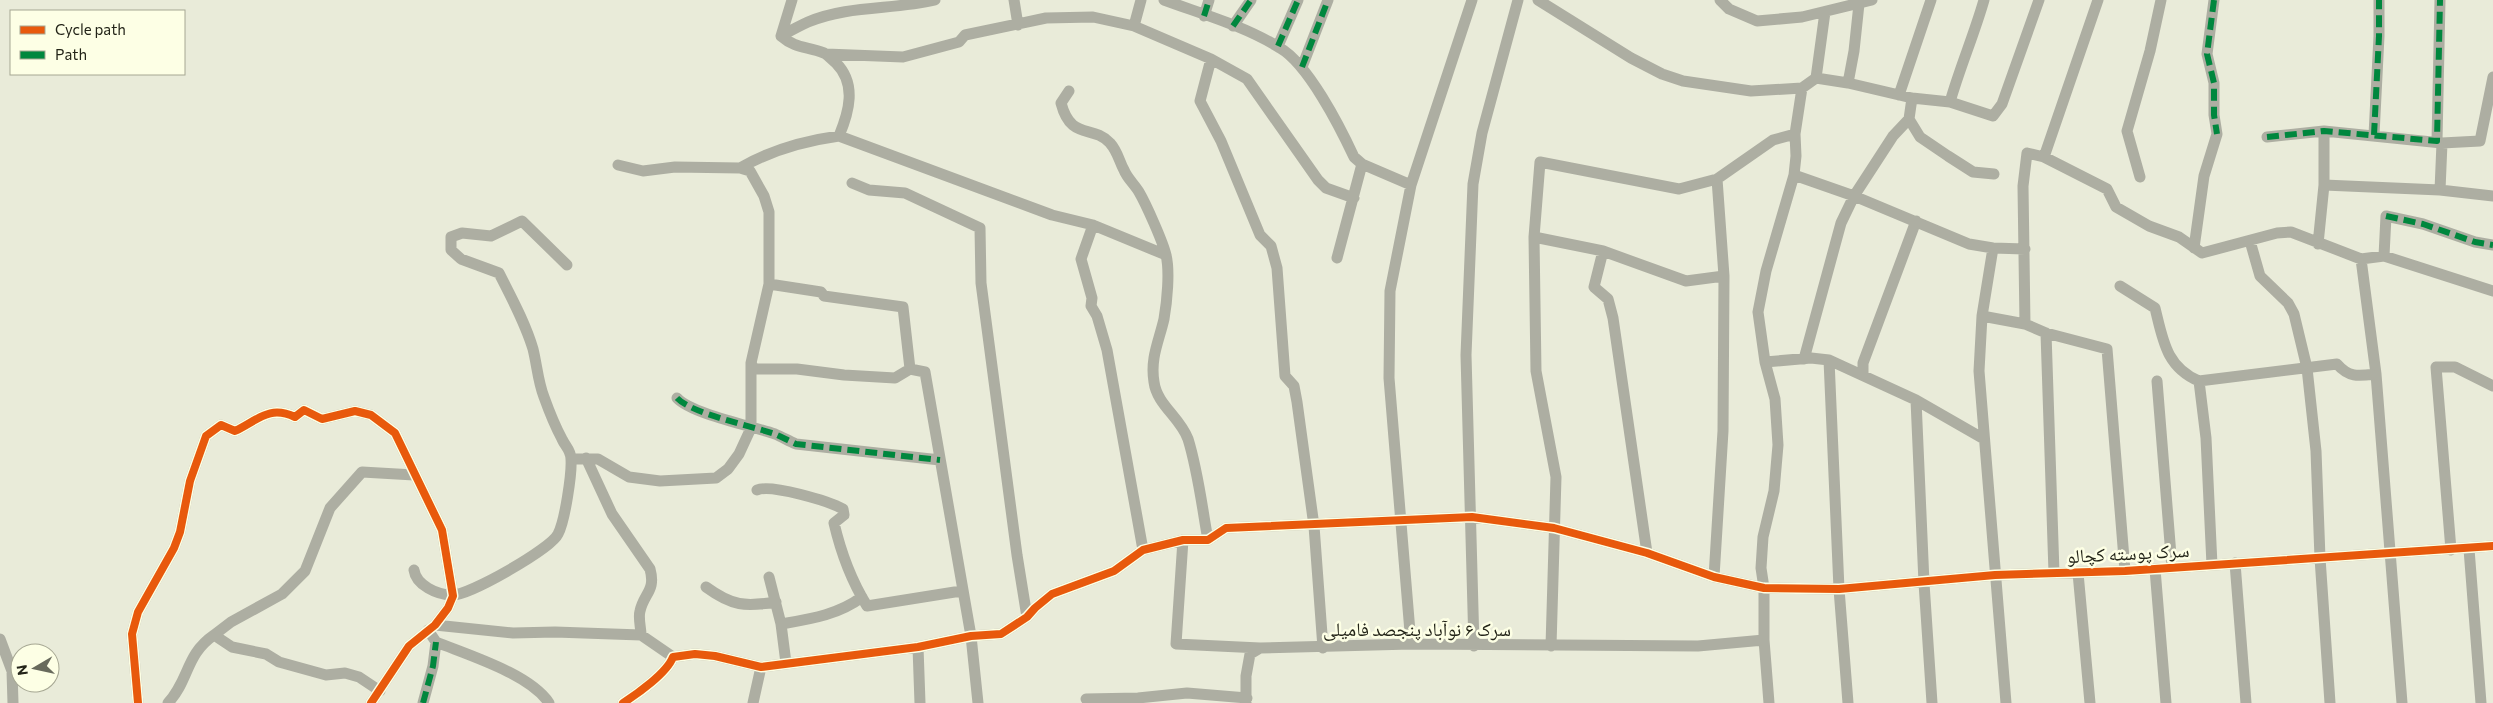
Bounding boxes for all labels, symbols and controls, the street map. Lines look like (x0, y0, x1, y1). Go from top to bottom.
legend (10, 10, 185, 75)
text: Cycle path (55, 20, 126, 38)
text: Path (55, 45, 87, 63)
street label: سرک پوسته کچالو (2066, 538, 2190, 568)
street label: سرک ۶ نوآباد پنجصد فامیلی (1323, 617, 1511, 641)
north arrow (10, 643, 60, 693)
text: N (12, 664, 31, 677)

